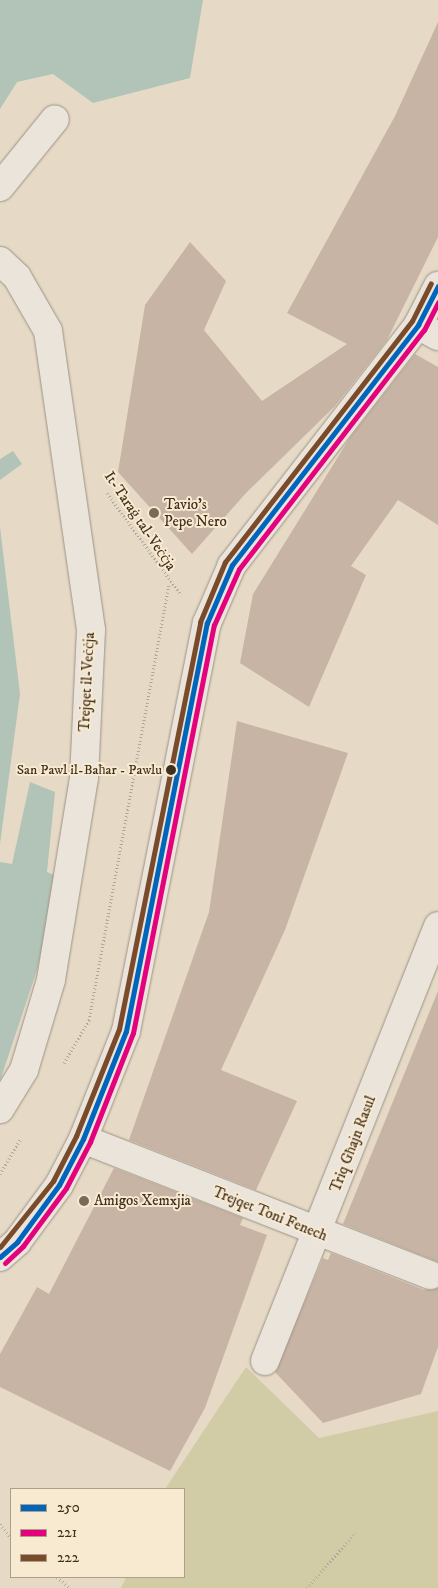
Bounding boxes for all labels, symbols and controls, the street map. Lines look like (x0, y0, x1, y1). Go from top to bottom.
street label: It-Taraġ tal-Veċċja (100, 468, 180, 574)
place label: Tavio's Pepe Nero (164, 495, 227, 530)
marker: Tavio's Pepe Nero (148, 507, 160, 519)
street label: Trejqet il-Veċċja (75, 632, 99, 732)
place label: San Pawl il-Baħar - Pawlu (17, 762, 162, 778)
marker: San Pawl il-Baħar - Pawlu (166, 765, 176, 775)
street label: Triq Għajn Rasul (326, 1093, 380, 1195)
street label: Trejqet Toni Fenech (210, 1183, 330, 1245)
place label: Amigos Xemxjia (94, 1192, 191, 1210)
marker: Amigos Xemxjia (78, 1195, 90, 1207)
legend (10, 1488, 185, 1578)
text: 250 (57, 1498, 80, 1517)
text: 221 (57, 1523, 77, 1542)
text: 222 (57, 1548, 79, 1567)

